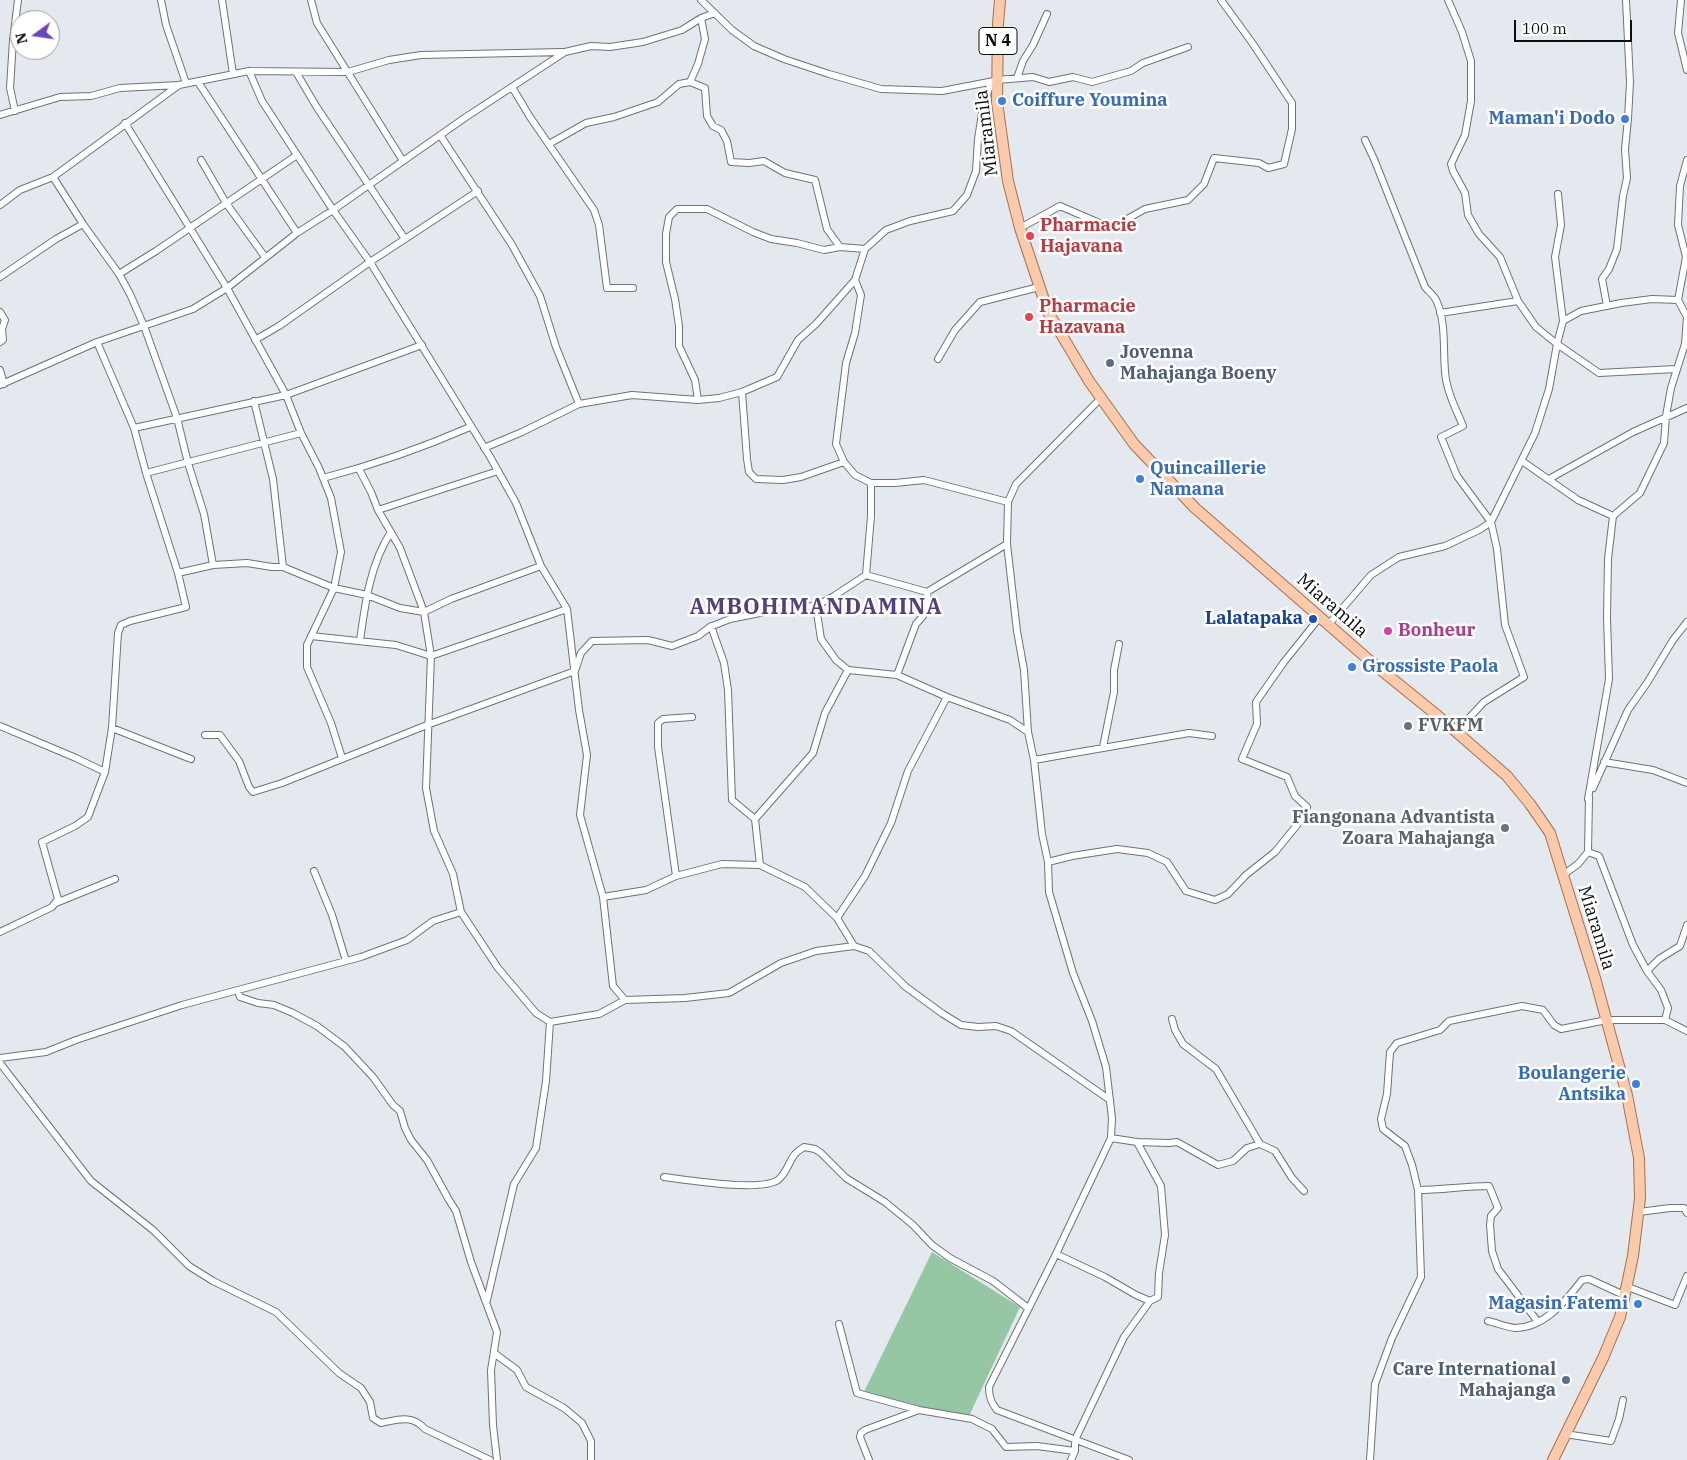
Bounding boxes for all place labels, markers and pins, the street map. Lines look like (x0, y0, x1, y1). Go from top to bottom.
place label: Coiffure Youmina (1012, 90, 1168, 112)
marker: Coiffure Youmina (996, 95, 1008, 107)
place label: Maman'i Dodo (1489, 108, 1615, 130)
marker: Maman'i Dodo (1619, 113, 1631, 125)
place label: Pharmacie Hajavana (1040, 215, 1137, 258)
marker: Pharmacie Hajavana (1024, 230, 1036, 242)
place label: Pharmacie Hazavana (1039, 296, 1136, 338)
marker: Pharmacie Hazavana (1023, 311, 1035, 323)
place label: Jovenna Mahajanga Boeny (1120, 342, 1277, 384)
marker: Jovenna Mahajanga Boeny (1104, 357, 1116, 369)
place label: Quincaillerie Namana (1150, 458, 1266, 500)
marker: Quincaillerie Namana (1134, 473, 1146, 485)
place label: Lalatapaka (1205, 608, 1303, 630)
marker: Lalatapaka (1307, 613, 1319, 625)
place label: Bonheur (1398, 620, 1475, 642)
marker: Bonheur (1382, 625, 1394, 637)
place label: Grossiste Paola (1362, 656, 1498, 678)
marker: Grossiste Paola (1346, 661, 1358, 673)
place label: FVKFM (1418, 715, 1483, 737)
marker: FVKFM (1402, 720, 1414, 732)
place label: Fiangonana Advantista Zoara Mahajanga (1292, 807, 1495, 850)
marker: Fiangonana Advantista Zoara Mahajanga (1499, 822, 1511, 834)
place label: Boulangerie Antsika (1518, 1063, 1626, 1106)
marker: Boulangerie Antsika (1630, 1078, 1642, 1090)
place label: Magasin Fatemi (1488, 1293, 1628, 1315)
marker: Magasin Fatemi (1632, 1298, 1644, 1310)
place label: Care International Mahajanga (1392, 1359, 1556, 1402)
marker: Care International Mahajanga (1560, 1374, 1572, 1386)

